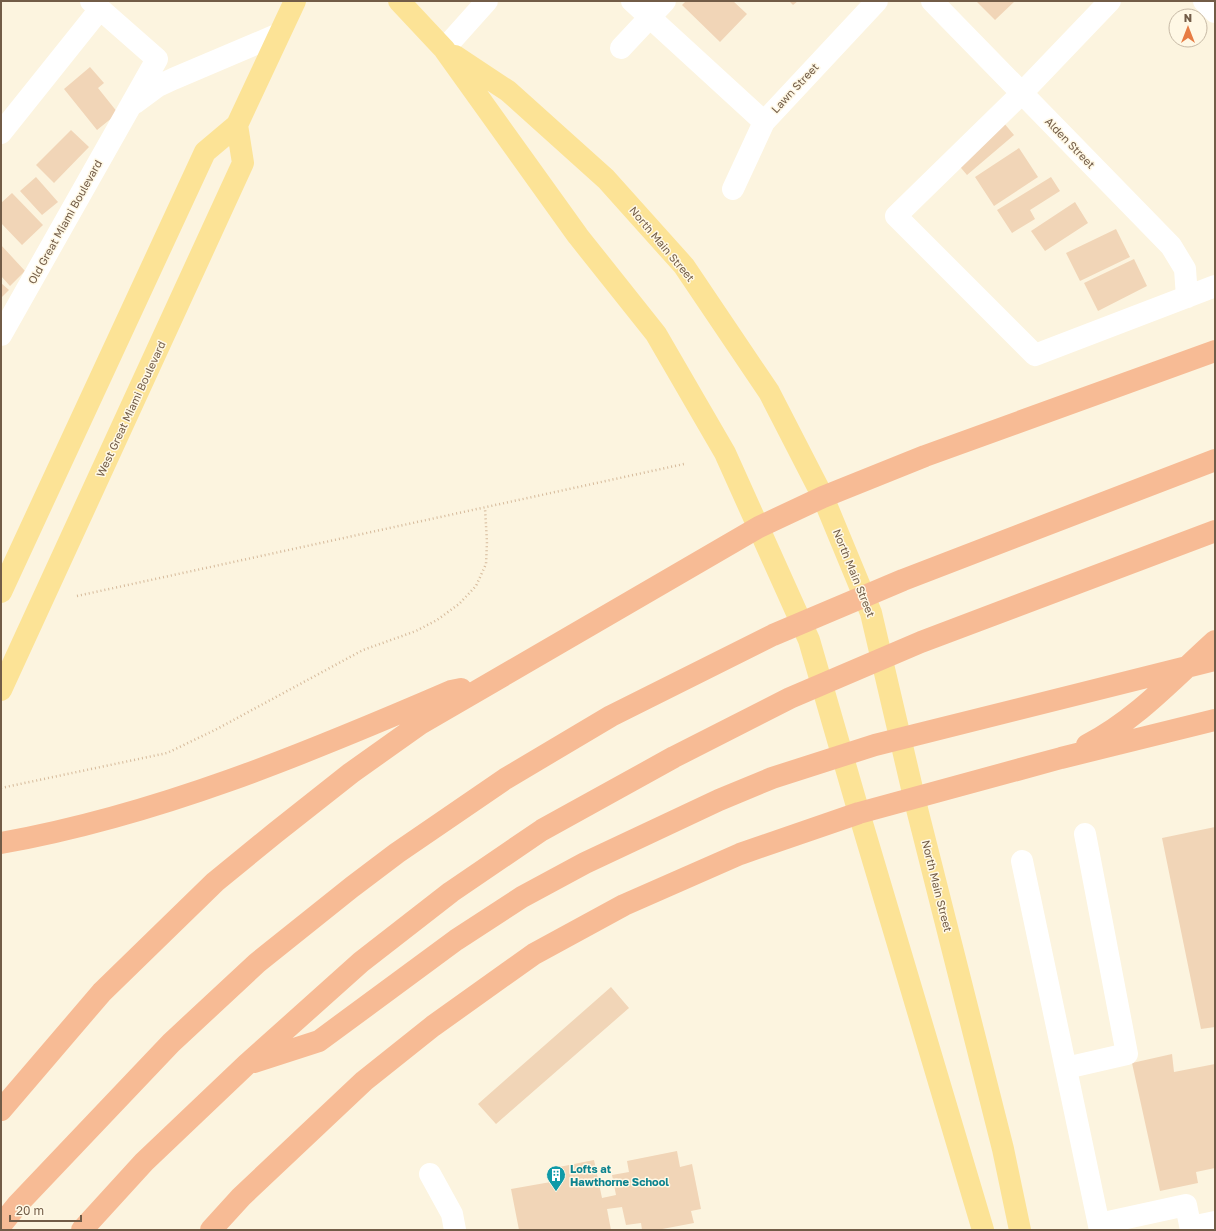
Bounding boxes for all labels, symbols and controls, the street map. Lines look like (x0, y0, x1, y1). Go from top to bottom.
north arrow (1168, 8, 1208, 48)
text: N (1184, 11, 1192, 24)
street label: Lawn Street (768, 60, 821, 115)
street label: Alden Street (1043, 114, 1098, 171)
street label: Old Great Miami Boulevard (25, 157, 104, 286)
street label: North Main Street (627, 203, 698, 284)
street label: West Great Miami Boulevard (93, 339, 168, 479)
street label: North Main Street (831, 527, 878, 619)
street label: North Main Street (920, 839, 955, 933)
place label: Lofts at Hawthorne School (570, 1162, 669, 1188)
building icon: Lofts at Hawthorne School (545, 1164, 567, 1192)
scale bar (10, 1197, 81, 1223)
text: 20 m (16, 1203, 44, 1218)

